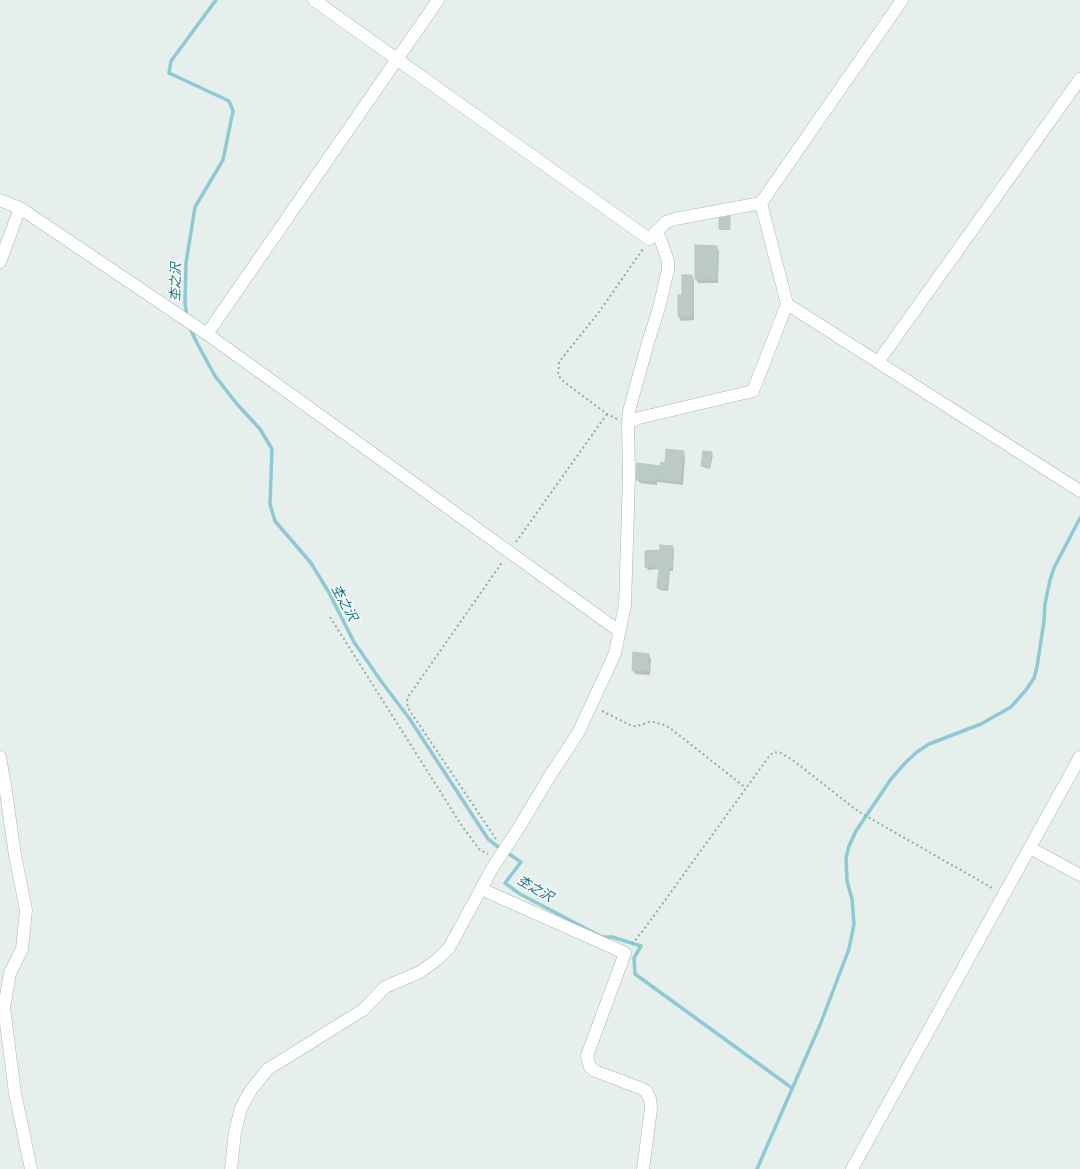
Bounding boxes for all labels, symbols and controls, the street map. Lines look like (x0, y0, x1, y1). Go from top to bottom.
water label: 杢之沢 (168, 262, 184, 302)
water label: 杢之沢 (328, 582, 360, 624)
water label: 杢之沢 (514, 872, 556, 906)

